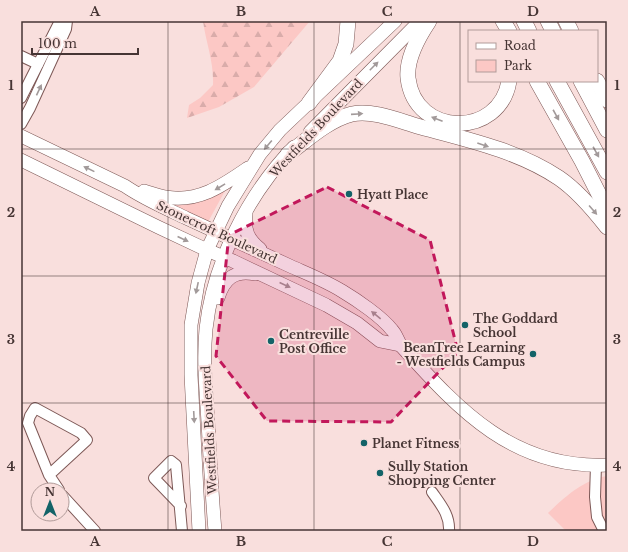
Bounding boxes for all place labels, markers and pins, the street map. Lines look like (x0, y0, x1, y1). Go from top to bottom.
place label: Hyatt Place (357, 187, 428, 202)
marker: Hyatt Place (344, 189, 354, 199)
place label: The Goddard School (473, 311, 559, 340)
marker: The Goddard School (460, 320, 470, 330)
place label: Centreville Post Office (279, 327, 349, 356)
marker: Centreville Post Office (266, 336, 276, 346)
place label: BeanTree Learning - Westfields Campus (397, 340, 526, 369)
marker: BeanTree Learning - Westfields Campus (528, 349, 538, 359)
place label: Planet Fitness (372, 436, 460, 451)
marker: Planet Fitness (359, 438, 369, 448)
place label: Sully Station Shopping Center (388, 459, 496, 488)
marker: Sully Station Shopping Center (375, 468, 385, 478)

